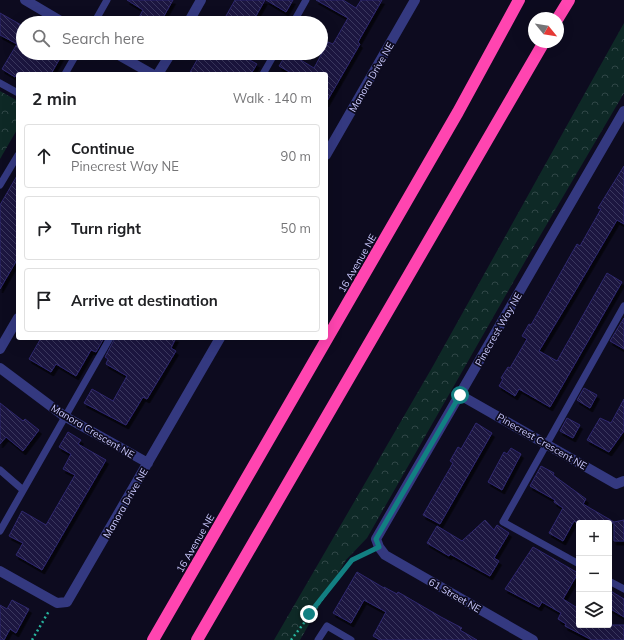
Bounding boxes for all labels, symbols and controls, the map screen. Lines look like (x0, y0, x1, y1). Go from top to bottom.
north arrow (528, 12, 564, 48)
search box (16, 16, 328, 60)
icon: search (30, 27, 52, 49)
text: Search here (62, 29, 144, 48)
street label: Manora Drive NE (346, 40, 397, 114)
text: 2 min (32, 88, 77, 109)
text: Walk · 140 m (233, 90, 312, 106)
text: Continue (71, 139, 134, 158)
icon: ahead (33, 145, 55, 167)
text: 90 m (281, 148, 311, 164)
text: Pinecrest Way NE (71, 158, 179, 174)
icon: right (33, 217, 55, 239)
text: Turn right (71, 219, 141, 238)
text: 50 m (281, 220, 311, 236)
street label: 16 Avenue NE (335, 232, 379, 295)
icon: arrive (33, 289, 55, 311)
street label: Pinecrest Way NE (472, 290, 525, 368)
text: Arrive at destination (71, 291, 218, 310)
route start (451, 386, 469, 404)
street label: Manora Crescent NE (49, 401, 137, 461)
street label: Pinecrest Crescent NE (495, 410, 589, 473)
street label: Manora Drive NE (100, 466, 151, 540)
street label: 16 Avenue NE (173, 512, 217, 575)
map controls (576, 520, 612, 628)
button: + (576, 520, 612, 556)
button: − (576, 556, 612, 592)
street label: 61 Street NE (426, 575, 483, 616)
button: layers (576, 592, 612, 628)
route end (300, 605, 318, 623)

